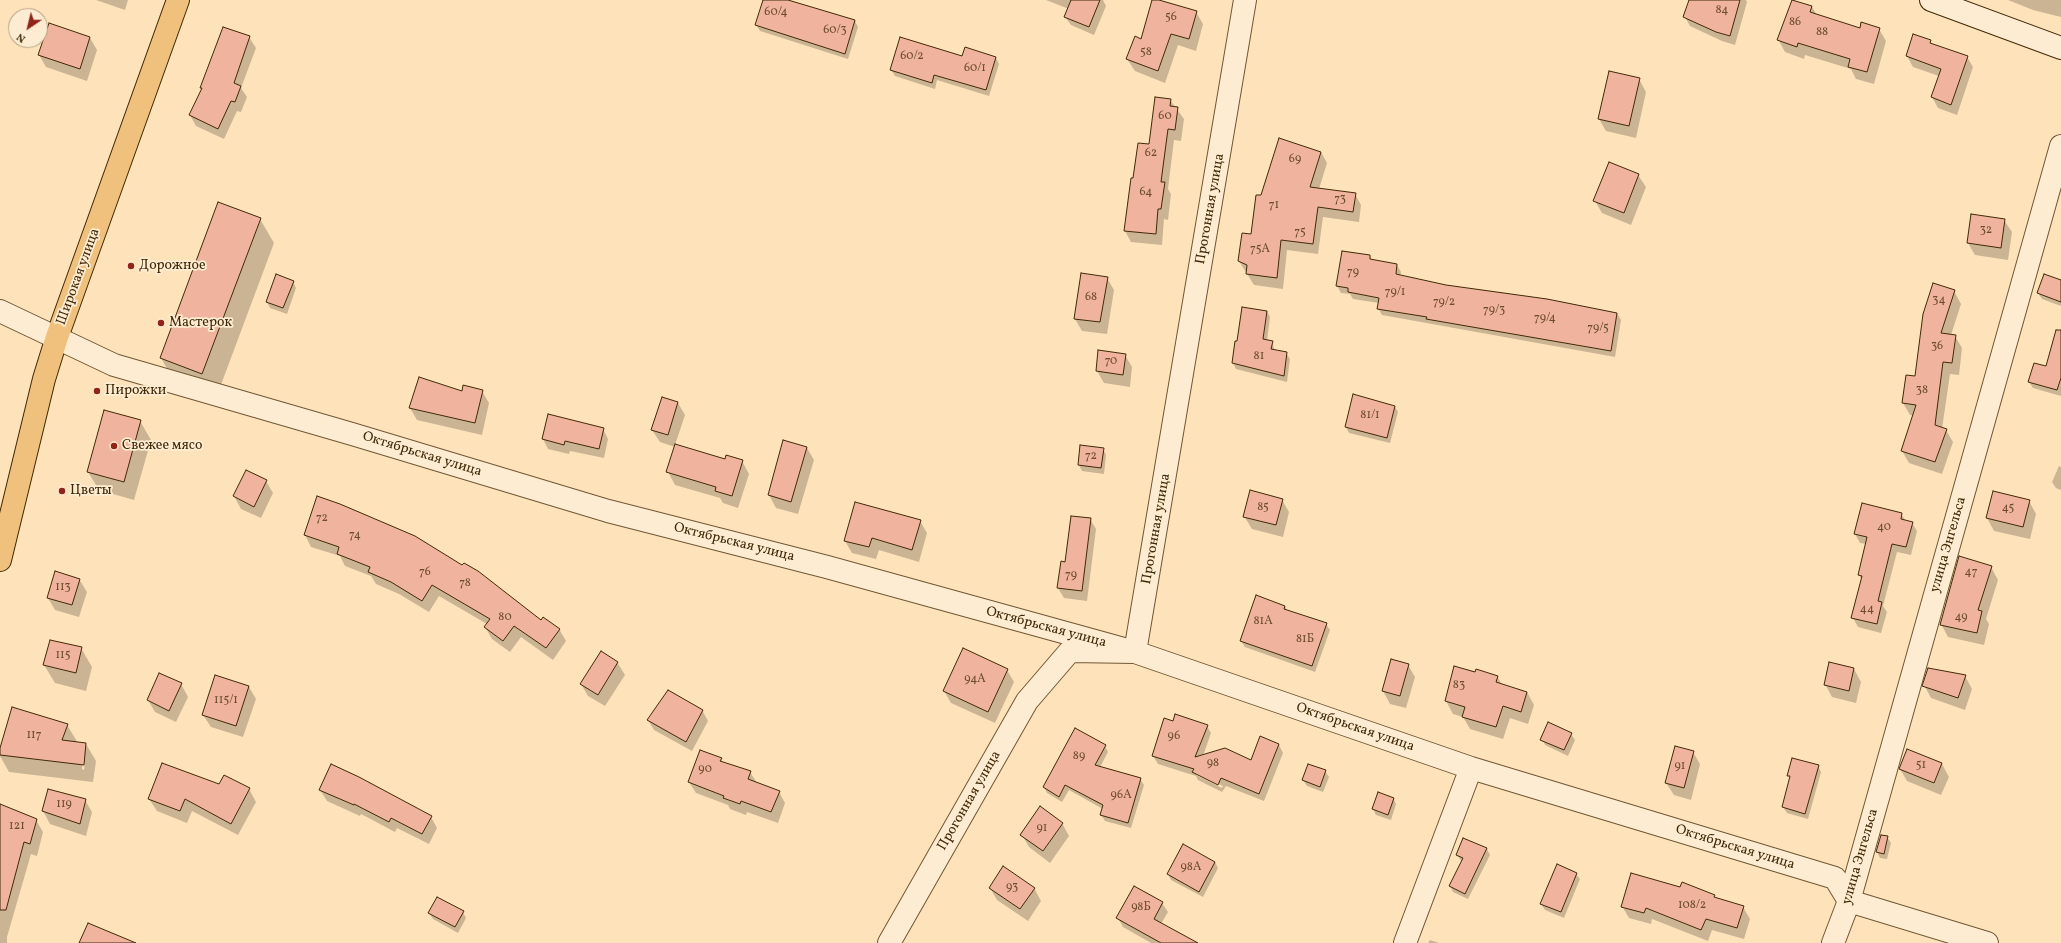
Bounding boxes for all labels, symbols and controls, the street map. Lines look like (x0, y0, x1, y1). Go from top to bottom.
house number: 84 (1716, 4, 1728, 18)
house number: 60/4 (764, 6, 788, 20)
north arrow (8, 8, 48, 48)
house number: 56 (1165, 11, 1177, 25)
house number: 86 (1789, 16, 1801, 30)
house number: 60/3 (823, 24, 847, 38)
house number: 88 (1816, 26, 1828, 40)
text: N (14, 29, 29, 46)
house number: 58 (1140, 46, 1152, 60)
house number: 60/2 (900, 50, 924, 64)
house number: 60/1 (964, 62, 986, 76)
house number: 60 (1158, 110, 1172, 124)
house number: 62 (1145, 147, 1157, 161)
street label: Прогонная улица (1193, 152, 1229, 266)
house number: 69 (1289, 153, 1301, 167)
house number: 64 (1140, 186, 1152, 200)
house number: 73 (1334, 193, 1346, 207)
house number: 71 (1269, 199, 1279, 213)
house number: 32 (1980, 224, 1992, 238)
street label: Широкая улица (54, 226, 104, 328)
house number: 75 (1294, 226, 1306, 240)
house number: 75А (1250, 243, 1270, 257)
place label: Дорожное (139, 258, 206, 274)
marker: Дорожное (126, 261, 136, 271)
house number: 79 (1347, 266, 1359, 280)
house number: 79/1 (1385, 286, 1405, 300)
house number: 68 (1085, 291, 1097, 305)
house number: 34 (1932, 294, 1946, 308)
house number: 79/2 (1433, 296, 1455, 310)
house number: 79/3 (1483, 304, 1505, 318)
house number: 79/4 (1534, 312, 1556, 326)
place label: Мастерок (169, 315, 232, 331)
marker: Мастерок (156, 318, 166, 328)
house number: 79/5 (1587, 322, 1609, 336)
house number: 36 (1931, 340, 1943, 354)
house number: 81 (1254, 350, 1264, 364)
house number: 70 (1105, 355, 1117, 369)
place label: Пирожки (105, 383, 166, 399)
house number: 38 (1916, 384, 1928, 398)
marker: Пирожки (92, 386, 102, 396)
house number: 81/1 (1360, 409, 1380, 423)
street label: Октябрьская улица (360, 429, 484, 481)
place label: Свежее мясо (122, 438, 202, 454)
marker: Свежее мясо (109, 441, 119, 451)
house number: 72 (1085, 450, 1097, 464)
street label: Прогонная улица (1139, 472, 1175, 586)
place label: Цветы (70, 483, 112, 499)
marker: Цветы (57, 486, 67, 496)
street label: улица Энгельса (1927, 495, 1971, 595)
house number: 85 (1257, 501, 1269, 515)
house number: 45 (2002, 502, 2014, 516)
house number: 72 (316, 512, 328, 526)
street label: Октябрьская улица (672, 520, 796, 566)
house number: 40 (1877, 521, 1891, 535)
house number: 74 (349, 529, 361, 543)
house number: 76 (419, 566, 431, 580)
house number: 47 (1965, 566, 1977, 580)
house number: 79 (1065, 569, 1077, 583)
house number: 78 (459, 577, 471, 591)
house number: 113 (55, 581, 71, 595)
house number: 44 (1860, 603, 1874, 617)
street label: Октябрьская улица (984, 604, 1108, 652)
house number: 80 (498, 611, 512, 625)
house number: 49 (1954, 611, 1968, 625)
house number: 81А (1253, 615, 1273, 629)
house number: 81Б (1296, 633, 1314, 647)
house number: 115 (55, 649, 71, 663)
house number: 94А (964, 673, 986, 687)
house number: 83 (1453, 679, 1465, 693)
house number: 115/1 (214, 694, 238, 708)
street label: Октябрьская улица (1294, 700, 1416, 756)
house number: 117 (26, 729, 42, 743)
house number: 96 (1168, 730, 1180, 744)
street label: Прогонная улица (935, 748, 1005, 854)
house number: 89 (1073, 750, 1085, 764)
house number: 98 (1207, 757, 1219, 771)
house number: 51 (1916, 759, 1926, 773)
house number: 91 (1675, 760, 1685, 774)
house number: 90 (698, 763, 712, 777)
house number: 96А (1110, 789, 1132, 803)
house number: 119 (56, 798, 72, 812)
street label: улица Энгельса (1839, 807, 1883, 907)
house number: 121 (9, 820, 25, 834)
house number: 91 (1037, 822, 1047, 836)
street label: Октябрьская улица (1673, 822, 1797, 874)
house number: 98А (1181, 861, 1201, 875)
house number: 93 (1006, 881, 1018, 895)
house number: 108/2 (1678, 899, 1706, 913)
house number: 98Б (1131, 901, 1151, 915)

